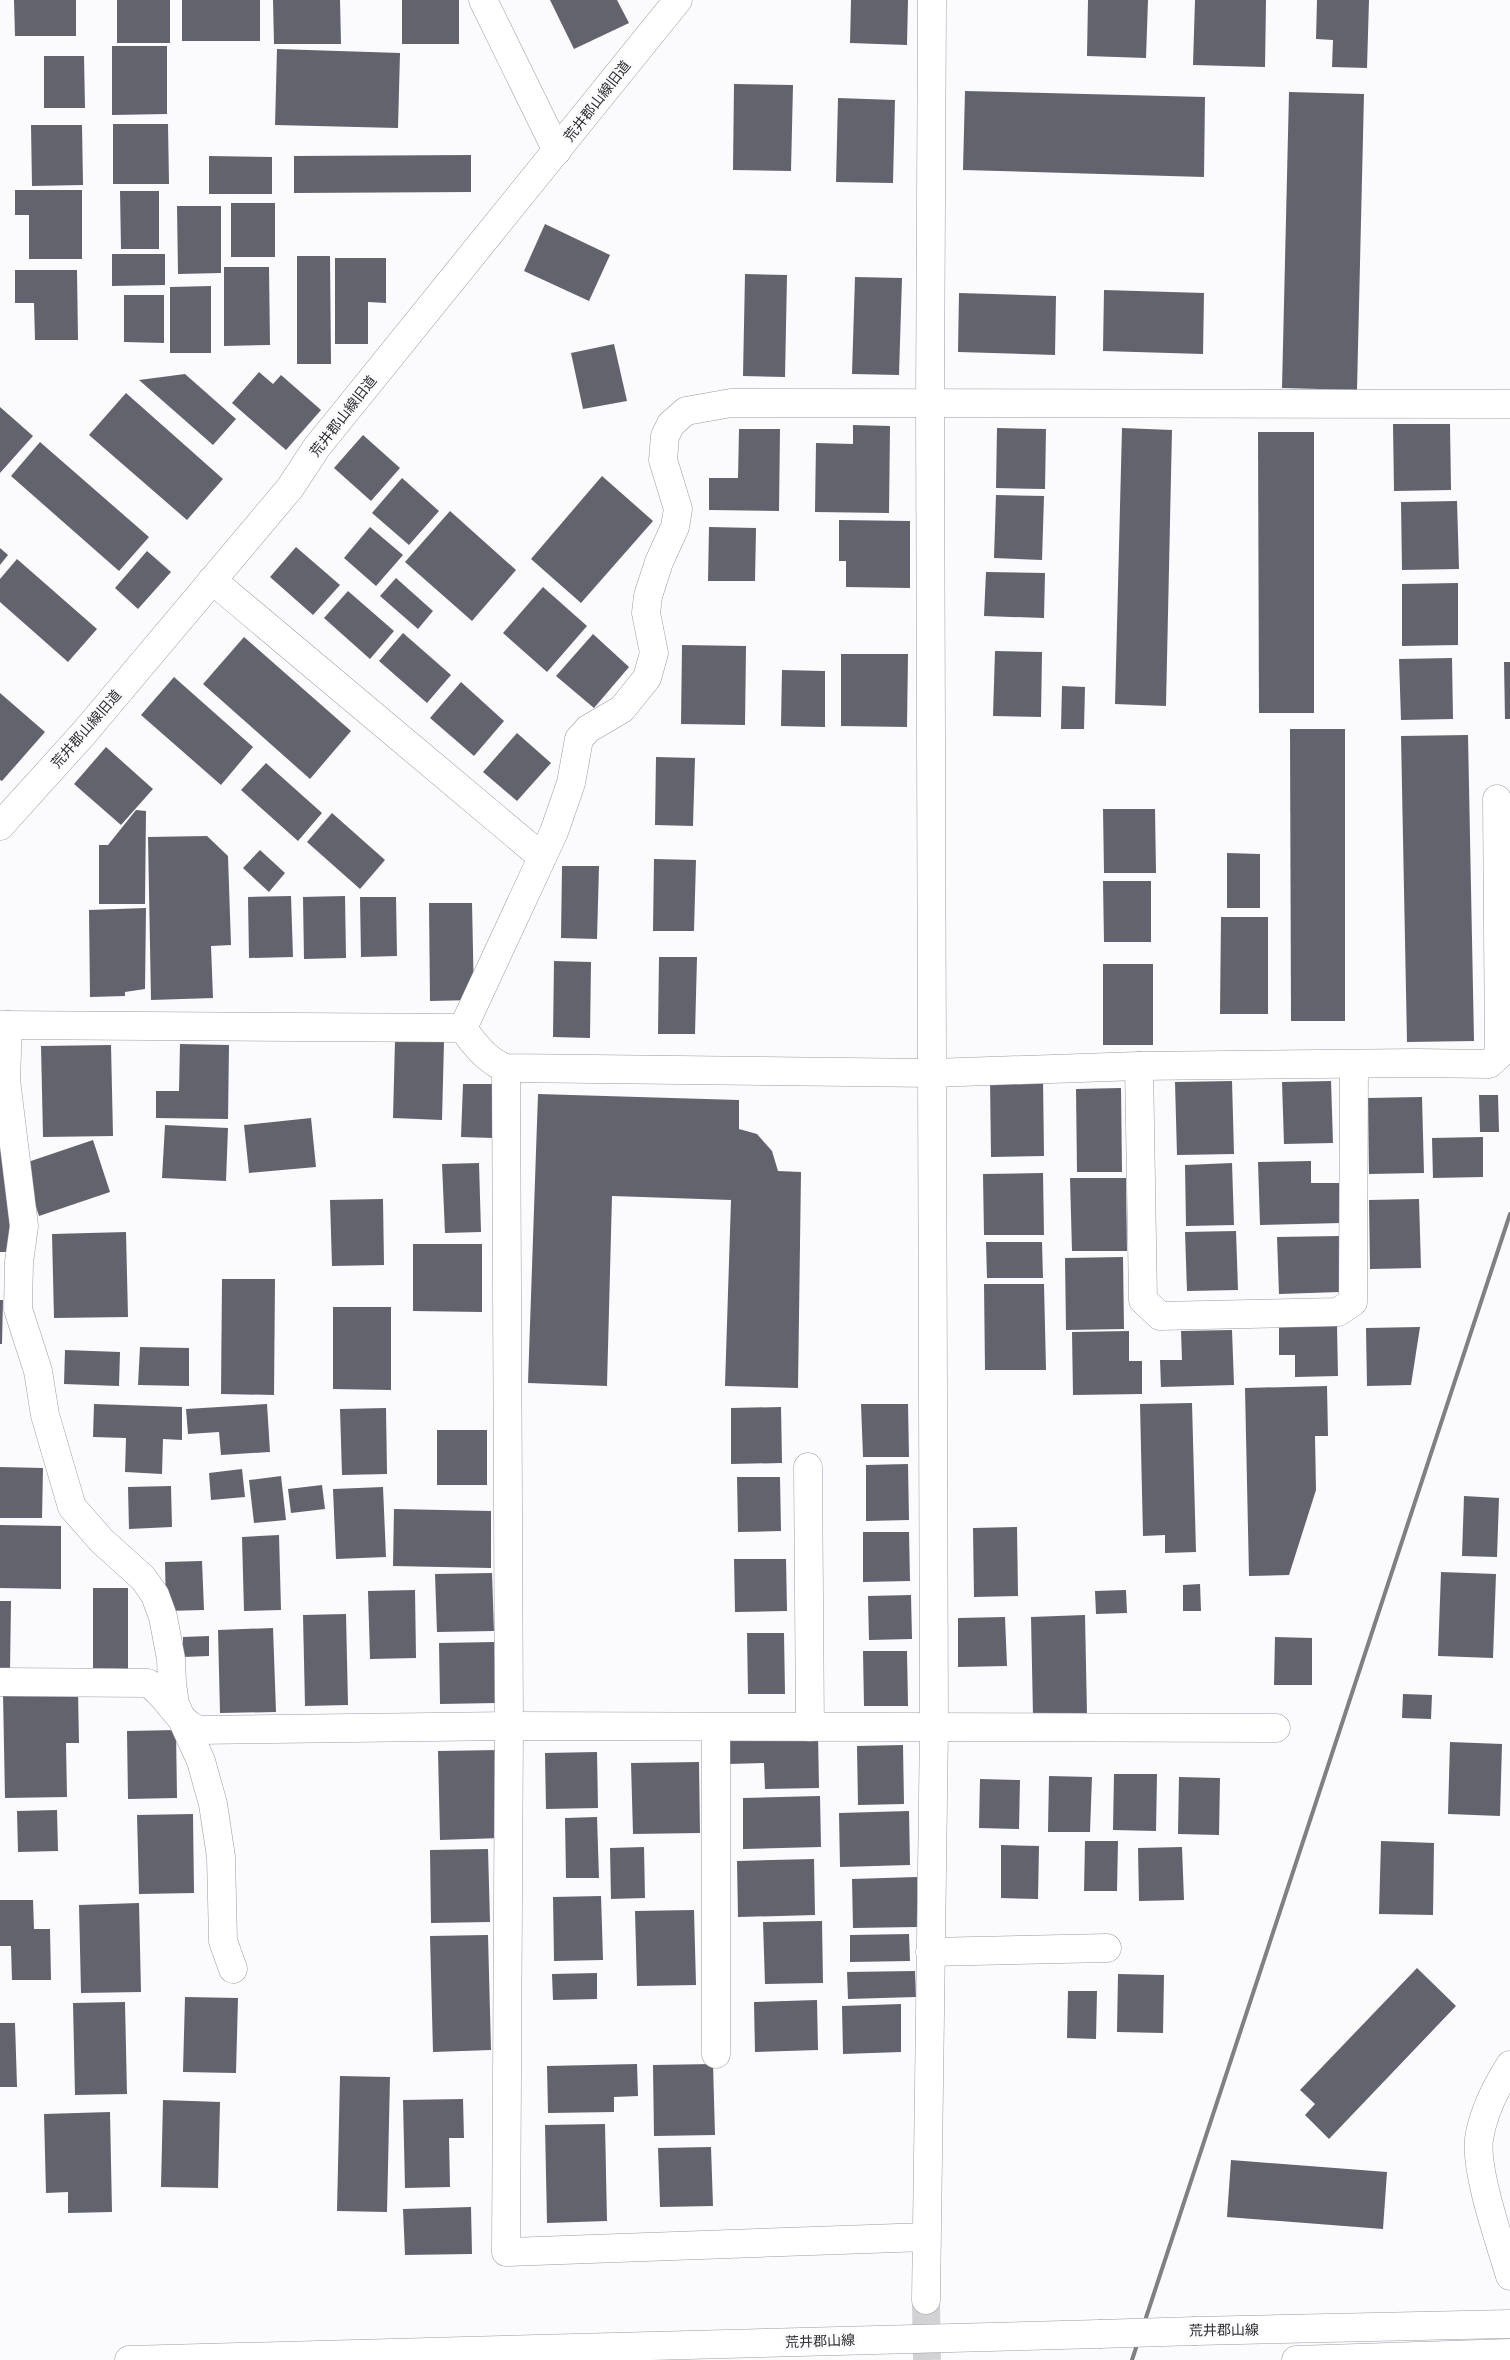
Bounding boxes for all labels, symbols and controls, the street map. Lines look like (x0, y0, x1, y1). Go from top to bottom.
street label: 荒井郡山線旧道 (558, 56, 635, 146)
street label: 荒井郡山線旧道 (304, 371, 381, 461)
street label: 荒井郡山線旧道 (46, 685, 126, 773)
street label: 荒井郡山線 (1189, 2318, 1259, 2341)
street label: 荒井郡山線 (785, 2329, 855, 2352)

